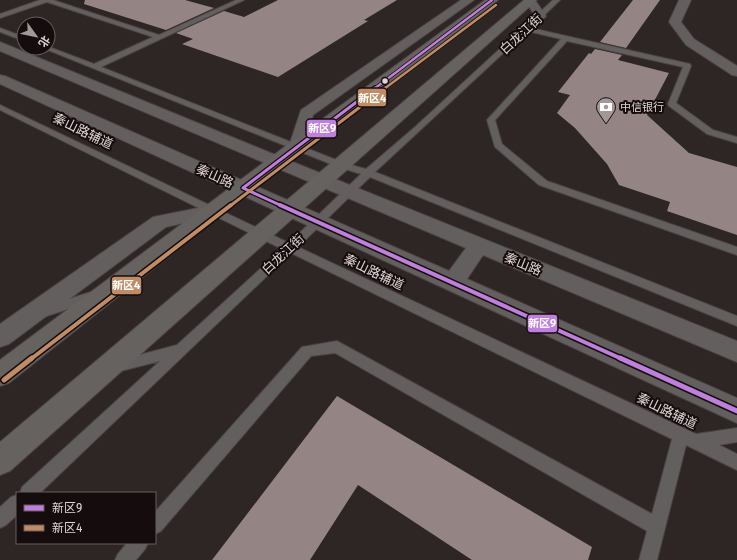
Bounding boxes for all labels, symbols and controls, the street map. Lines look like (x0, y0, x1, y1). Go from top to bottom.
street label: 白龙江街 (497, 11, 545, 57)
north arrow (16, 16, 56, 56)
text: 北 (36, 33, 52, 49)
unlabelled marker (380, 76, 390, 86)
line badge: 新区4 (357, 88, 387, 107)
text: 新区4 (358, 92, 386, 105)
bank icon: 中信银行 (595, 96, 617, 124)
place label: 中信银行 (620, 101, 664, 114)
street label: 秦山路辅道 (50, 110, 116, 152)
line badge: 新区9 (306, 119, 337, 138)
text: 新区9 (308, 122, 336, 135)
street label: 秦山路 (194, 161, 236, 191)
street label: 白龙江街 (259, 231, 307, 277)
street label: 秦山路 (502, 250, 544, 278)
street label: 秦山路辅道 (341, 251, 407, 293)
line badge: 新区4 (111, 276, 142, 295)
text: 新区4 (112, 279, 140, 292)
line badge: 新区9 (527, 314, 558, 333)
text: 新区9 (528, 317, 556, 330)
street label: 秦山路辅道 (634, 390, 700, 432)
legend (16, 492, 156, 544)
text: 新区9 (52, 501, 82, 515)
text: 新区4 (52, 521, 83, 535)

